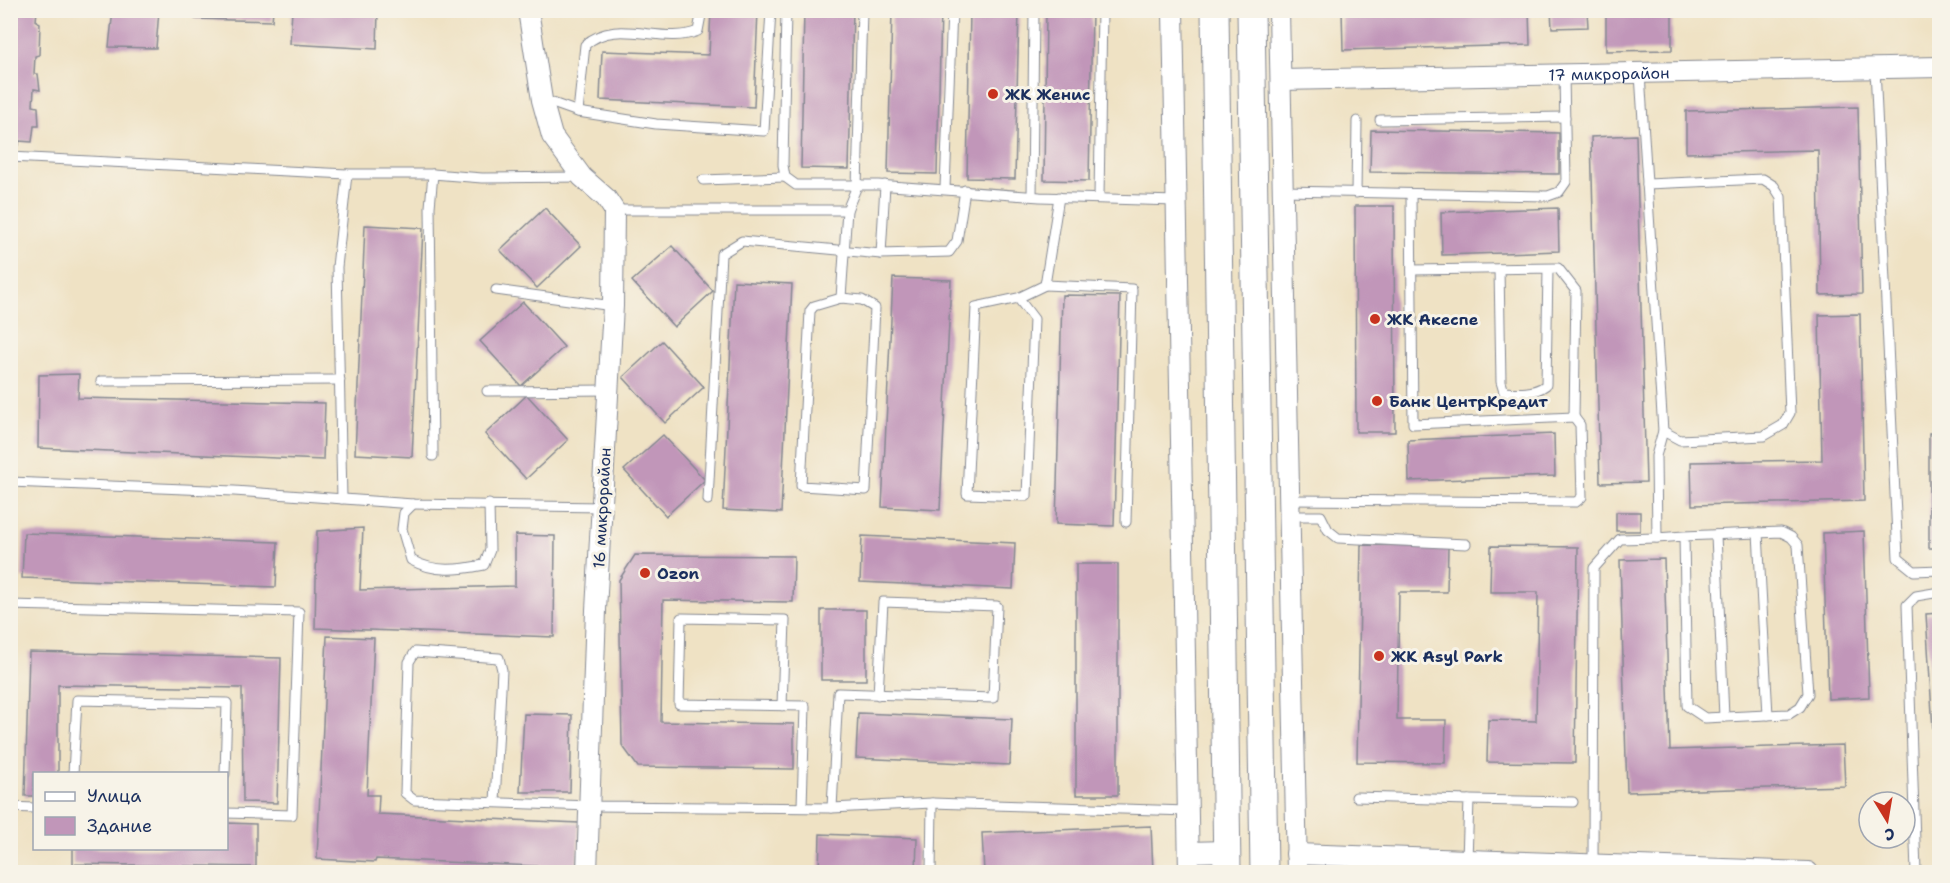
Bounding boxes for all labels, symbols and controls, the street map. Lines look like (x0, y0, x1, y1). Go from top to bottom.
street label: 17 микрорайон (1548, 62, 1670, 85)
place label: ЖК Женис (1005, 84, 1090, 105)
marker: ЖК Женис (986, 87, 1000, 101)
place label: ЖК Акеспе (1387, 309, 1479, 330)
marker: ЖК Акеспе (1368, 312, 1382, 326)
place label: Банк ЦентрКредит (1389, 391, 1548, 412)
marker: Банк ЦентрКредит (1370, 394, 1384, 408)
street label: 16 микрорайон (588, 447, 616, 569)
place label: Ozon (657, 563, 700, 584)
marker: Ozon (638, 566, 652, 580)
place label: ЖК Asyl Park (1391, 646, 1503, 667)
marker: ЖК Asyl Park (1372, 649, 1386, 663)
legend (33, 772, 228, 850)
text: Улица (87, 784, 141, 808)
north arrow (1857, 790, 1917, 850)
text: Здание (87, 814, 152, 838)
text: С (1883, 823, 1897, 846)

